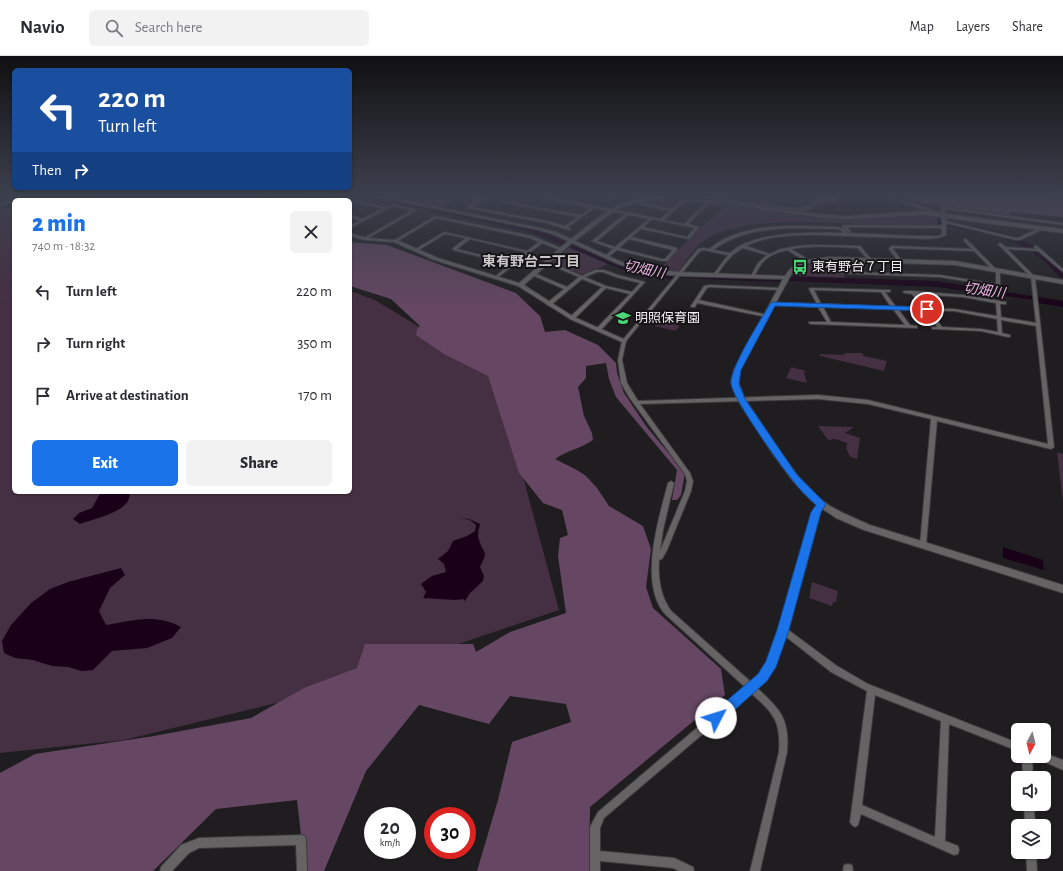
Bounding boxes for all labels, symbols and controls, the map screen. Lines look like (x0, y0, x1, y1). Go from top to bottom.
search box (89, 10, 369, 46)
icon: search (103, 17, 125, 39)
text: Navio (20, 18, 65, 37)
text: Search here (135, 20, 203, 35)
text: Map (909, 20, 934, 34)
text: Layers (956, 20, 990, 34)
text: Share (1012, 20, 1043, 34)
icon: left (32, 84, 84, 136)
text: 220 m (98, 85, 166, 113)
text: Turn left (98, 118, 157, 136)
icon: right (70, 160, 92, 182)
text: Then (32, 163, 62, 178)
button: close (290, 211, 332, 253)
text: 2 min (32, 212, 86, 236)
text: 740 m · 18:32 (32, 240, 95, 253)
district label: 東有野台二丁目 (482, 254, 580, 269)
water label: 切畑川 (622, 258, 668, 282)
bus stop icon: 東有野台７丁目 (791, 258, 809, 276)
place label: 東有野台７丁目 (812, 260, 903, 274)
water label: 切畑川 (962, 280, 1008, 301)
icon: left (32, 281, 54, 303)
text: Turn left (66, 284, 117, 299)
text: 220 m (296, 284, 332, 299)
pin (910, 292, 944, 326)
icon: arrive (916, 298, 938, 320)
school or university icon: 明照保育園 (614, 309, 632, 327)
place label: 明照保育園 (635, 311, 700, 325)
icon: right (32, 333, 54, 355)
text: Turn right (66, 336, 125, 351)
text: 350 m (297, 336, 332, 351)
icon: arrive (32, 385, 54, 407)
text: Arrive at destination (66, 388, 189, 403)
text: 170 m (298, 388, 332, 403)
button: Exit (32, 440, 178, 486)
button: Share (186, 440, 332, 486)
position arrow (695, 697, 737, 739)
north arrow (1011, 723, 1051, 763)
map controls (1011, 723, 1051, 859)
button: sound (1011, 771, 1051, 811)
speed limit sign: 30 (424, 807, 476, 859)
text: 20 (380, 818, 400, 838)
button: layers (1011, 819, 1051, 859)
text: km/h (380, 838, 400, 848)

